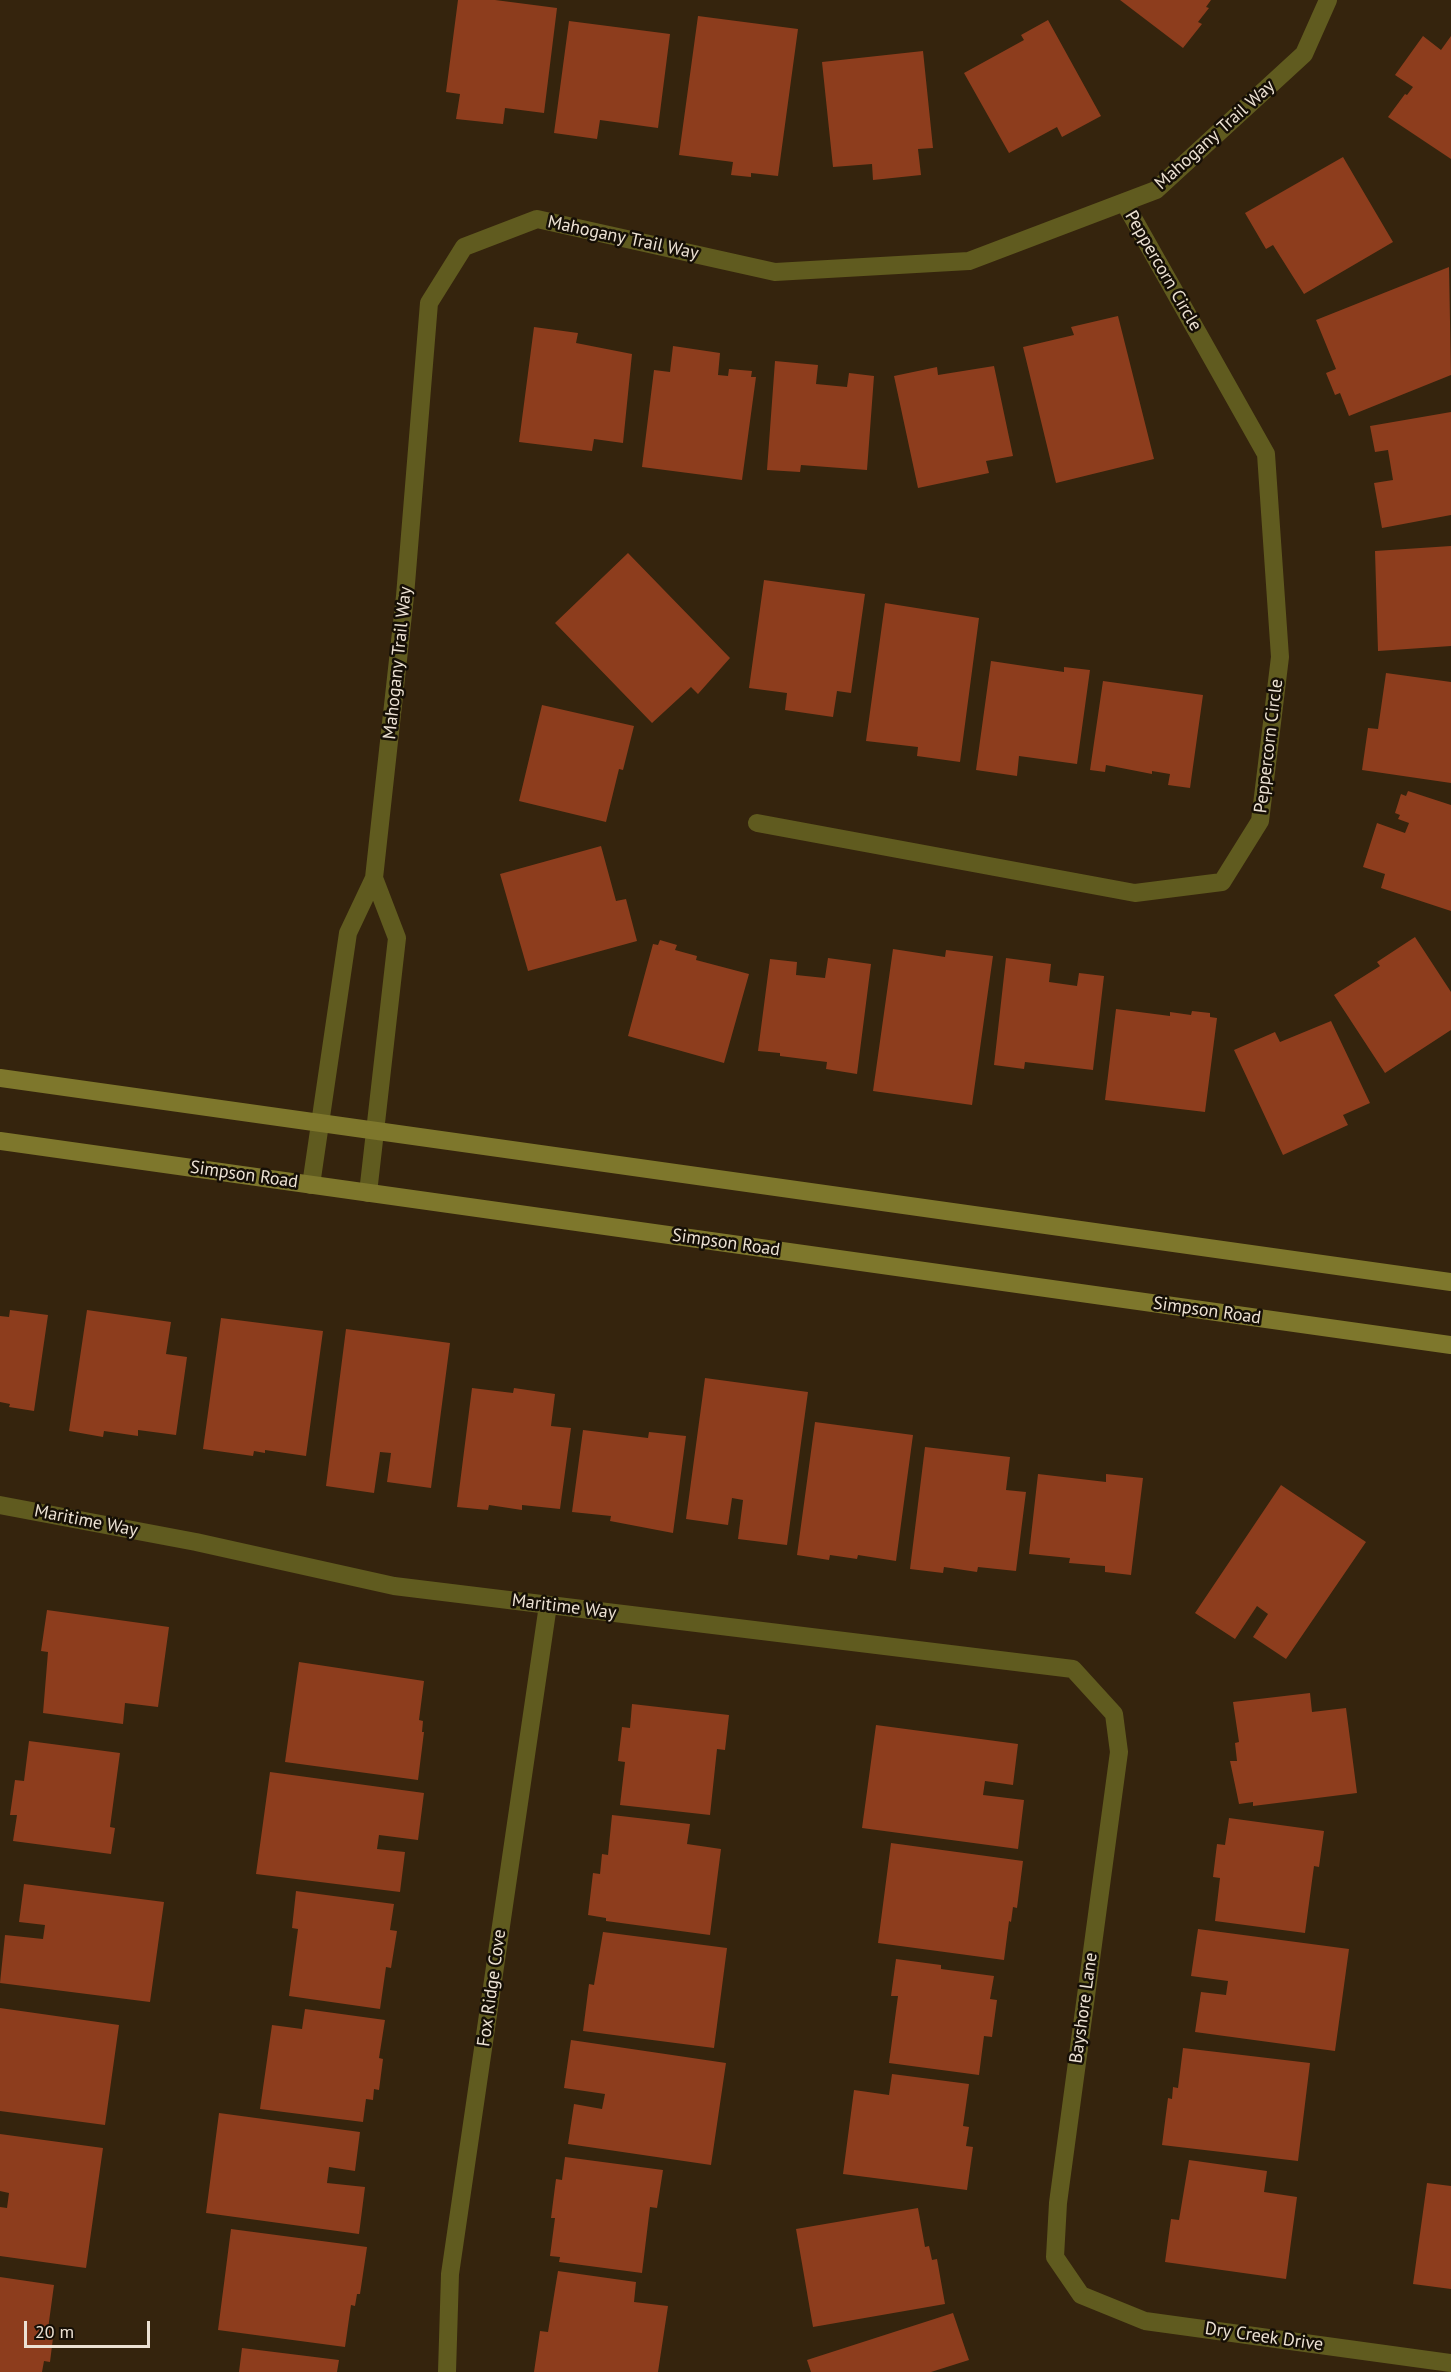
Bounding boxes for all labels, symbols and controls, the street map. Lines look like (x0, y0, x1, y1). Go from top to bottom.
street label: Mahogany Trail Way (1151, 76, 1279, 194)
street label: Peppercorn Circle (1120, 207, 1206, 335)
street label: Mahogany Trail Way (546, 211, 700, 265)
street label: Mahogany Trail Way (379, 585, 417, 741)
street label: Peppercorn Circle (1250, 678, 1288, 814)
street label: Simpson Road (189, 1157, 299, 1193)
street label: Simpson Road (671, 1225, 781, 1261)
street label: Simpson Road (1152, 1293, 1262, 1329)
street label: Maritime Way (32, 1500, 140, 1542)
street label: Maritime Way (511, 1590, 617, 1624)
street label: Fox Ridge Cove (473, 1928, 511, 2048)
street label: Bayshore Lane (1066, 1951, 1102, 2065)
scale bar (27, 2309, 153, 2347)
street label: Dry Creek Drive (1204, 2318, 1324, 2356)
text: 20 m (35, 2320, 74, 2343)

